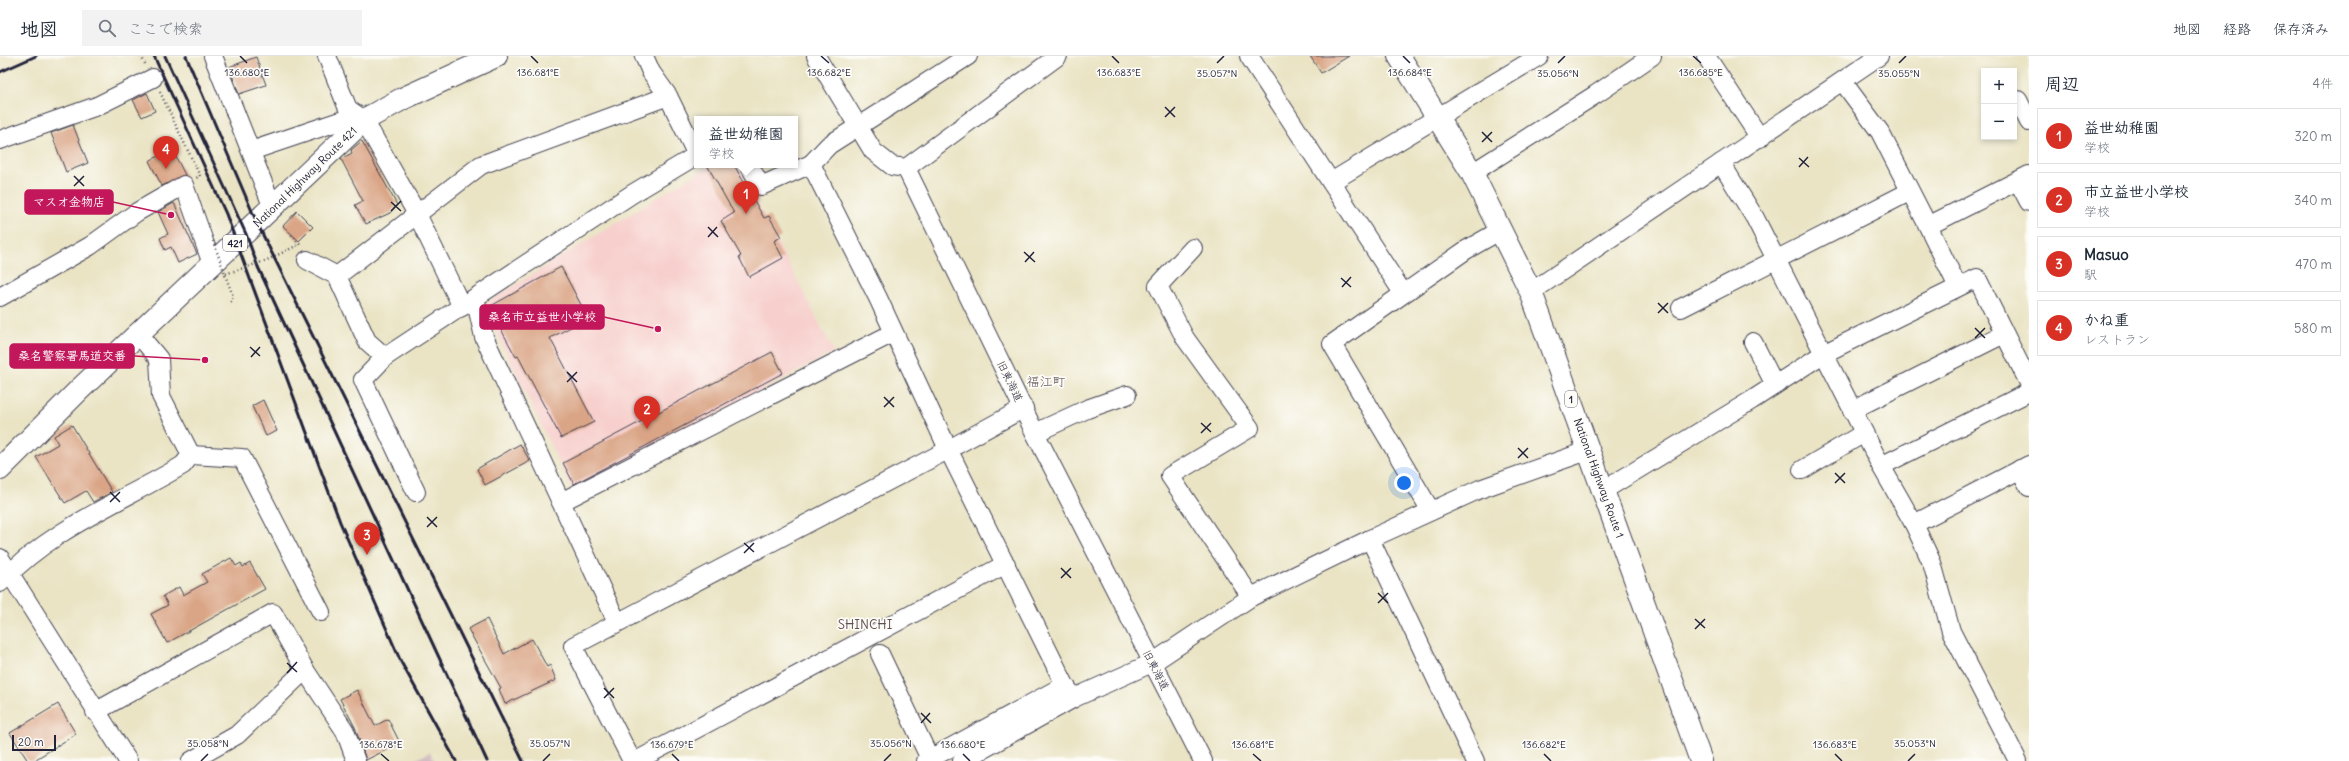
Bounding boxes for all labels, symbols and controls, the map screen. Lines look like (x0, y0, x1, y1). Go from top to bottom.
search box (82, 10, 362, 46)
text: 地図 (20, 17, 58, 41)
icon: search (96, 17, 118, 39)
text: ここで検索 (128, 19, 203, 38)
text: 地図 (2173, 20, 2201, 38)
text: 経路 (2223, 20, 2251, 38)
text: 保存済み (2273, 20, 2329, 38)
text: 136.680°E (225, 66, 270, 79)
text: 136.681°E (517, 66, 559, 79)
text: 136.682°E (807, 66, 851, 79)
text: 136.683°E (1097, 66, 1141, 79)
text: 136.684°E (1388, 66, 1432, 79)
text: 136.685°E (1679, 66, 1723, 79)
text: 35.057°N (1197, 67, 1237, 80)
text: 35.056°N (1537, 67, 1579, 80)
text: 35.055°N (1878, 67, 1920, 80)
map controls (1981, 68, 2017, 140)
button: + (1981, 68, 2017, 104)
text: 周辺 (2045, 73, 2079, 95)
text: 4件 (2312, 75, 2333, 92)
button: − (1981, 104, 2017, 140)
popup (694, 116, 798, 168)
text: 益世幼稚園 (2084, 118, 2159, 137)
street label: National Highway Route 421 (250, 124, 360, 230)
text: 益世幼稚園 (708, 124, 784, 143)
text: 1 (2056, 128, 2062, 145)
text: 320 m (2294, 128, 2332, 145)
pin: 4 (153, 136, 179, 169)
text: 学校 (2084, 139, 2110, 156)
text: 学校 (708, 145, 735, 162)
pin: 1 (733, 181, 759, 214)
text: 市立益世小学校 (2084, 182, 2189, 201)
callout: マスオ金物店 (25, 190, 113, 214)
text: 2 (2055, 192, 2063, 209)
text: 340 m (2294, 192, 2332, 209)
text: マスオ金物店 (33, 194, 105, 209)
text: 学校 (2084, 203, 2110, 220)
road number: 421 (223, 235, 247, 251)
text: Masuo (2084, 245, 2129, 264)
text: 3 (2055, 256, 2063, 273)
text: 470 m (2295, 256, 2332, 273)
text: 駅 (2084, 266, 2097, 283)
callout: 桑名市立益世小学校 (480, 305, 604, 329)
text: 桑名市立益世小学校 (488, 309, 596, 324)
text: かね重 (2084, 310, 2129, 329)
text: 4 (2055, 320, 2063, 337)
text: 580 m (2294, 320, 2332, 337)
text: レストラン (2084, 331, 2150, 348)
callout: 桑名警察署馬道交番 (10, 344, 134, 368)
text: 桑名警察署馬道交番 (18, 348, 126, 363)
street label: 旧東海道 (994, 358, 1026, 404)
district label: 福江町 (1026, 373, 1066, 390)
road number: 1 (1565, 391, 1577, 407)
pin: 2 (634, 396, 660, 429)
street label: National Highway Route 1 (1571, 416, 1627, 540)
your location (1394, 473, 1414, 493)
pin: 3 (354, 522, 380, 555)
district label: SHINCHI (838, 616, 893, 633)
street label: 旧東海道 (1140, 647, 1172, 693)
scale bar (12, 733, 56, 752)
text: 20 m (18, 735, 44, 749)
text: 35.058°N (187, 737, 229, 750)
text: 35.057°N (530, 737, 570, 750)
text: 35.056°N (870, 737, 912, 750)
text: 35.053°N (1894, 737, 1936, 750)
text: 136.678°E (359, 738, 403, 751)
text: 136.679°E (650, 738, 694, 751)
text: 136.680°E (941, 738, 986, 751)
text: 136.681°E (1232, 738, 1274, 751)
text: 136.682°E (1522, 738, 1566, 751)
text: 136.683°E (1813, 738, 1857, 751)

